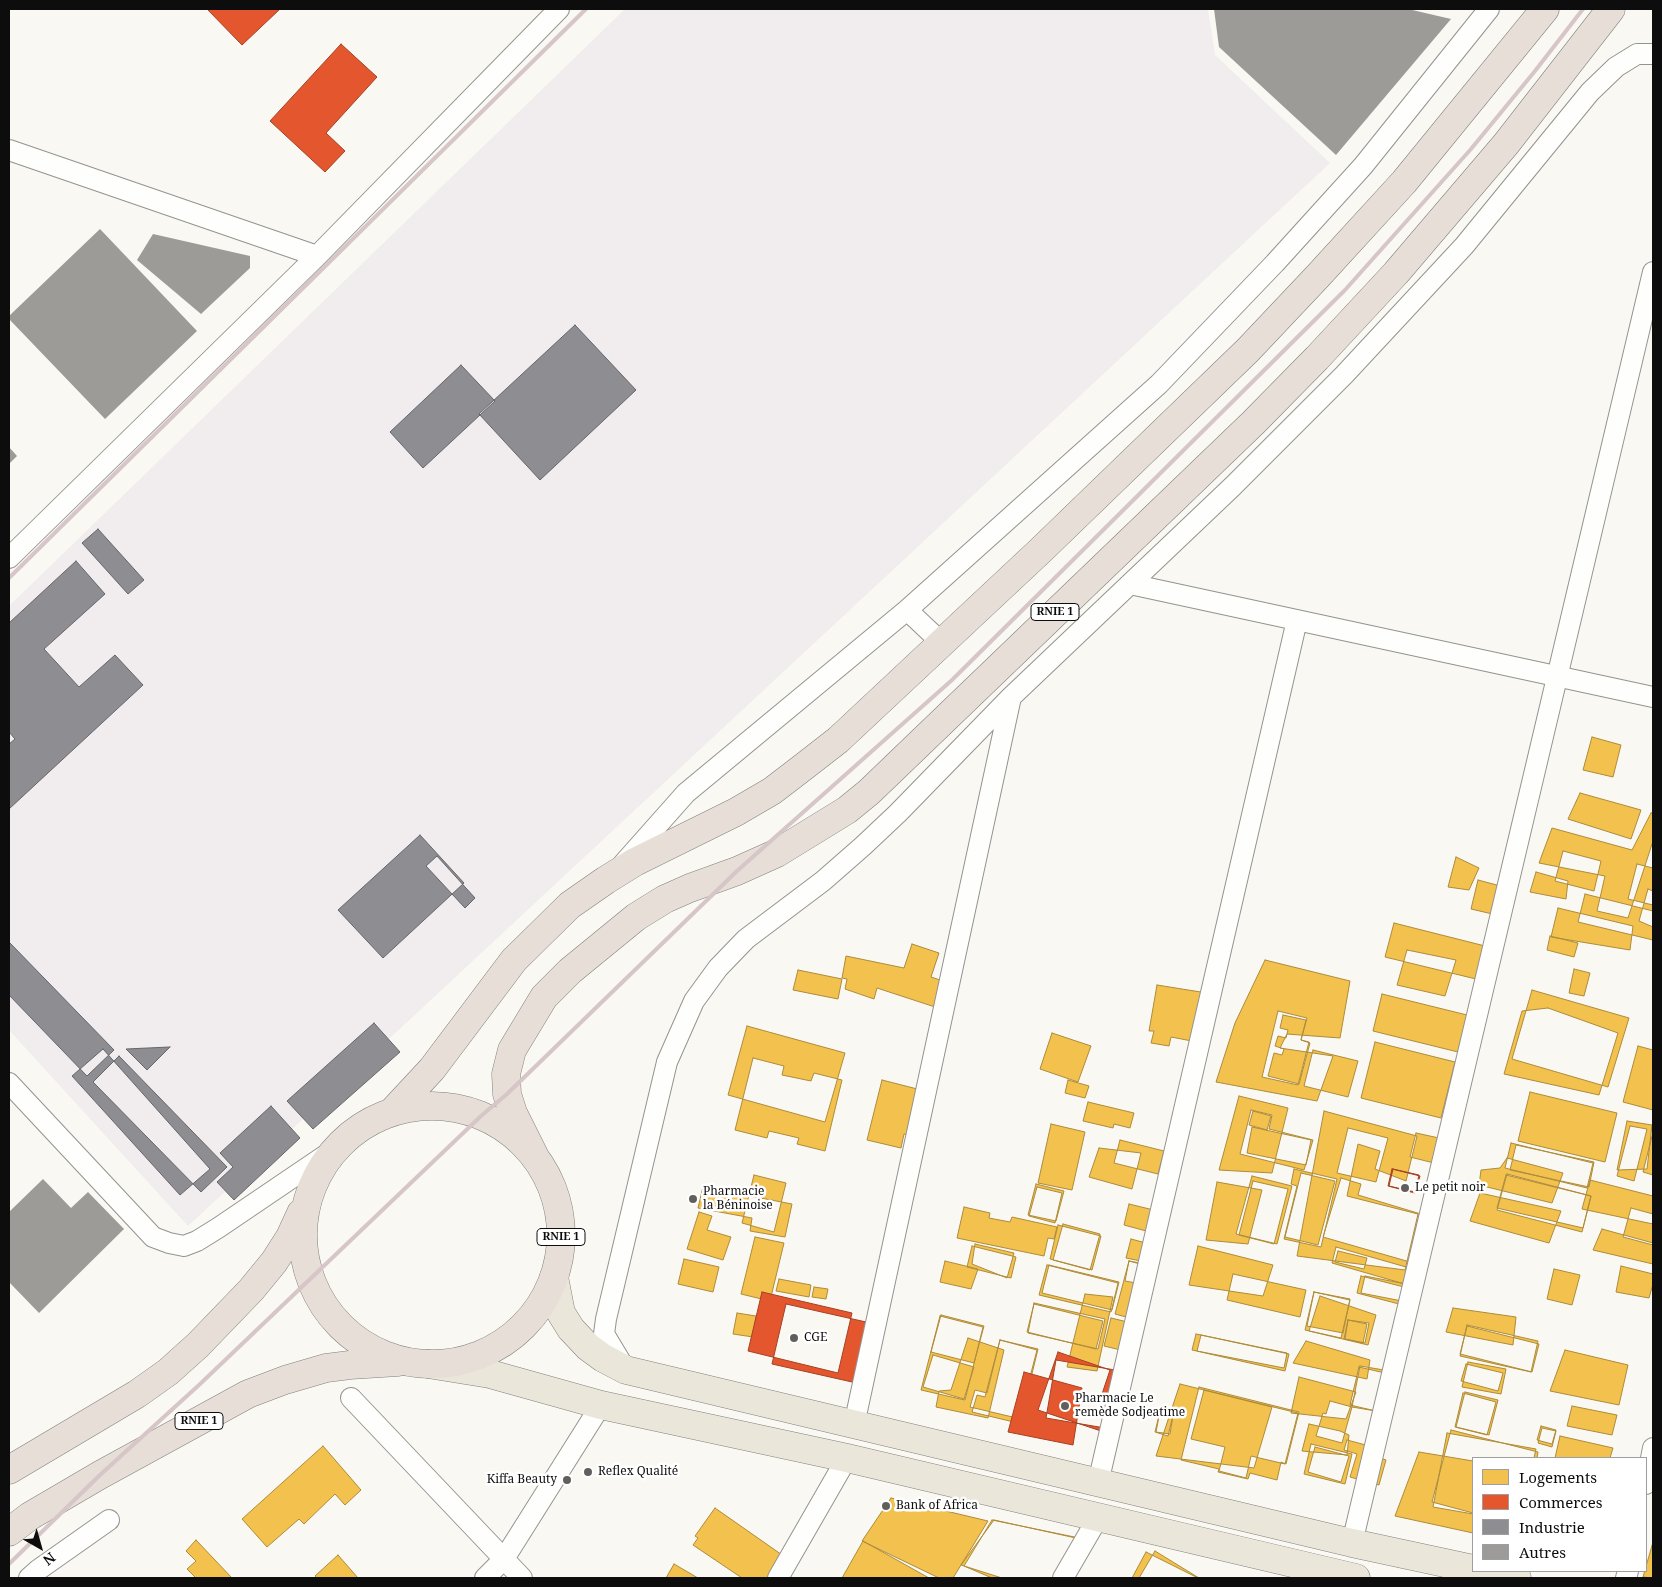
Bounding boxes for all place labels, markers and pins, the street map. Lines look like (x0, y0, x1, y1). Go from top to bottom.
place label: Le petit noir (1415, 1181, 1485, 1195)
marker: Le petit noir (1399, 1182, 1411, 1194)
place label: Pharmacie la Béninoise (703, 1185, 773, 1213)
marker: Pharmacie la Béninoise (687, 1193, 699, 1205)
place label: CGE (804, 1331, 827, 1345)
marker: CGE (788, 1332, 800, 1344)
place label: Pharmacie Le remède Sodjeatime (1075, 1392, 1185, 1420)
marker: Pharmacie Le remède Sodjeatime (1059, 1400, 1071, 1412)
place label: Reflex Qualité (598, 1465, 678, 1479)
marker: Reflex Qualité (582, 1466, 594, 1478)
place label: Kiffa Beauty (487, 1473, 557, 1487)
marker: Kiffa Beauty (561, 1474, 573, 1486)
place label: Bank of Africa (896, 1499, 978, 1513)
marker: Bank of Africa (880, 1500, 892, 1512)

